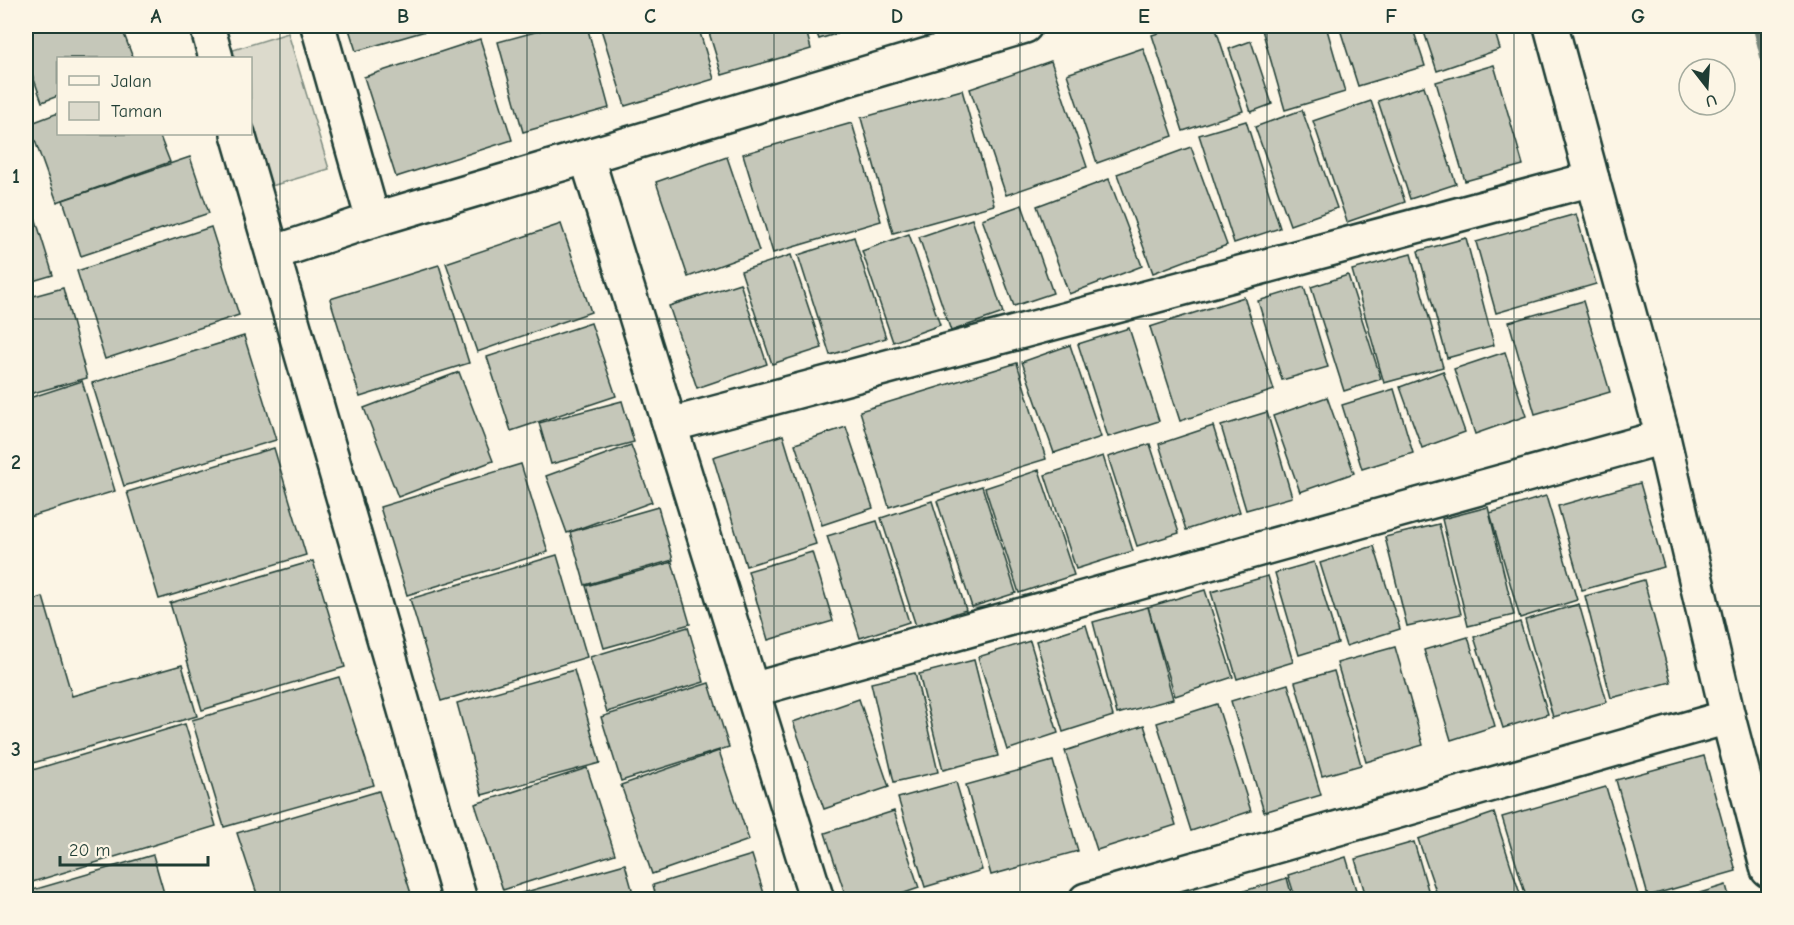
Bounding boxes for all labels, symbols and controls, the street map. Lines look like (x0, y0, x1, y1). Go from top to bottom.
text: A (150, 5, 162, 28)
text: B (397, 5, 409, 28)
text: C (644, 5, 656, 28)
text: D (891, 5, 903, 28)
text: E (1138, 5, 1150, 28)
text: F (1385, 5, 1397, 28)
text: G (1631, 5, 1645, 28)
legend (57, 57, 252, 135)
north arrow (1677, 57, 1737, 117)
text: Jalan (111, 71, 152, 92)
text: U (1703, 90, 1719, 111)
text: Taman (111, 101, 162, 122)
text: 1 (12, 165, 20, 188)
text: 2 (11, 451, 21, 474)
text: 3 (11, 738, 21, 761)
scale bar (60, 829, 208, 867)
text: 20 m (69, 840, 110, 861)

